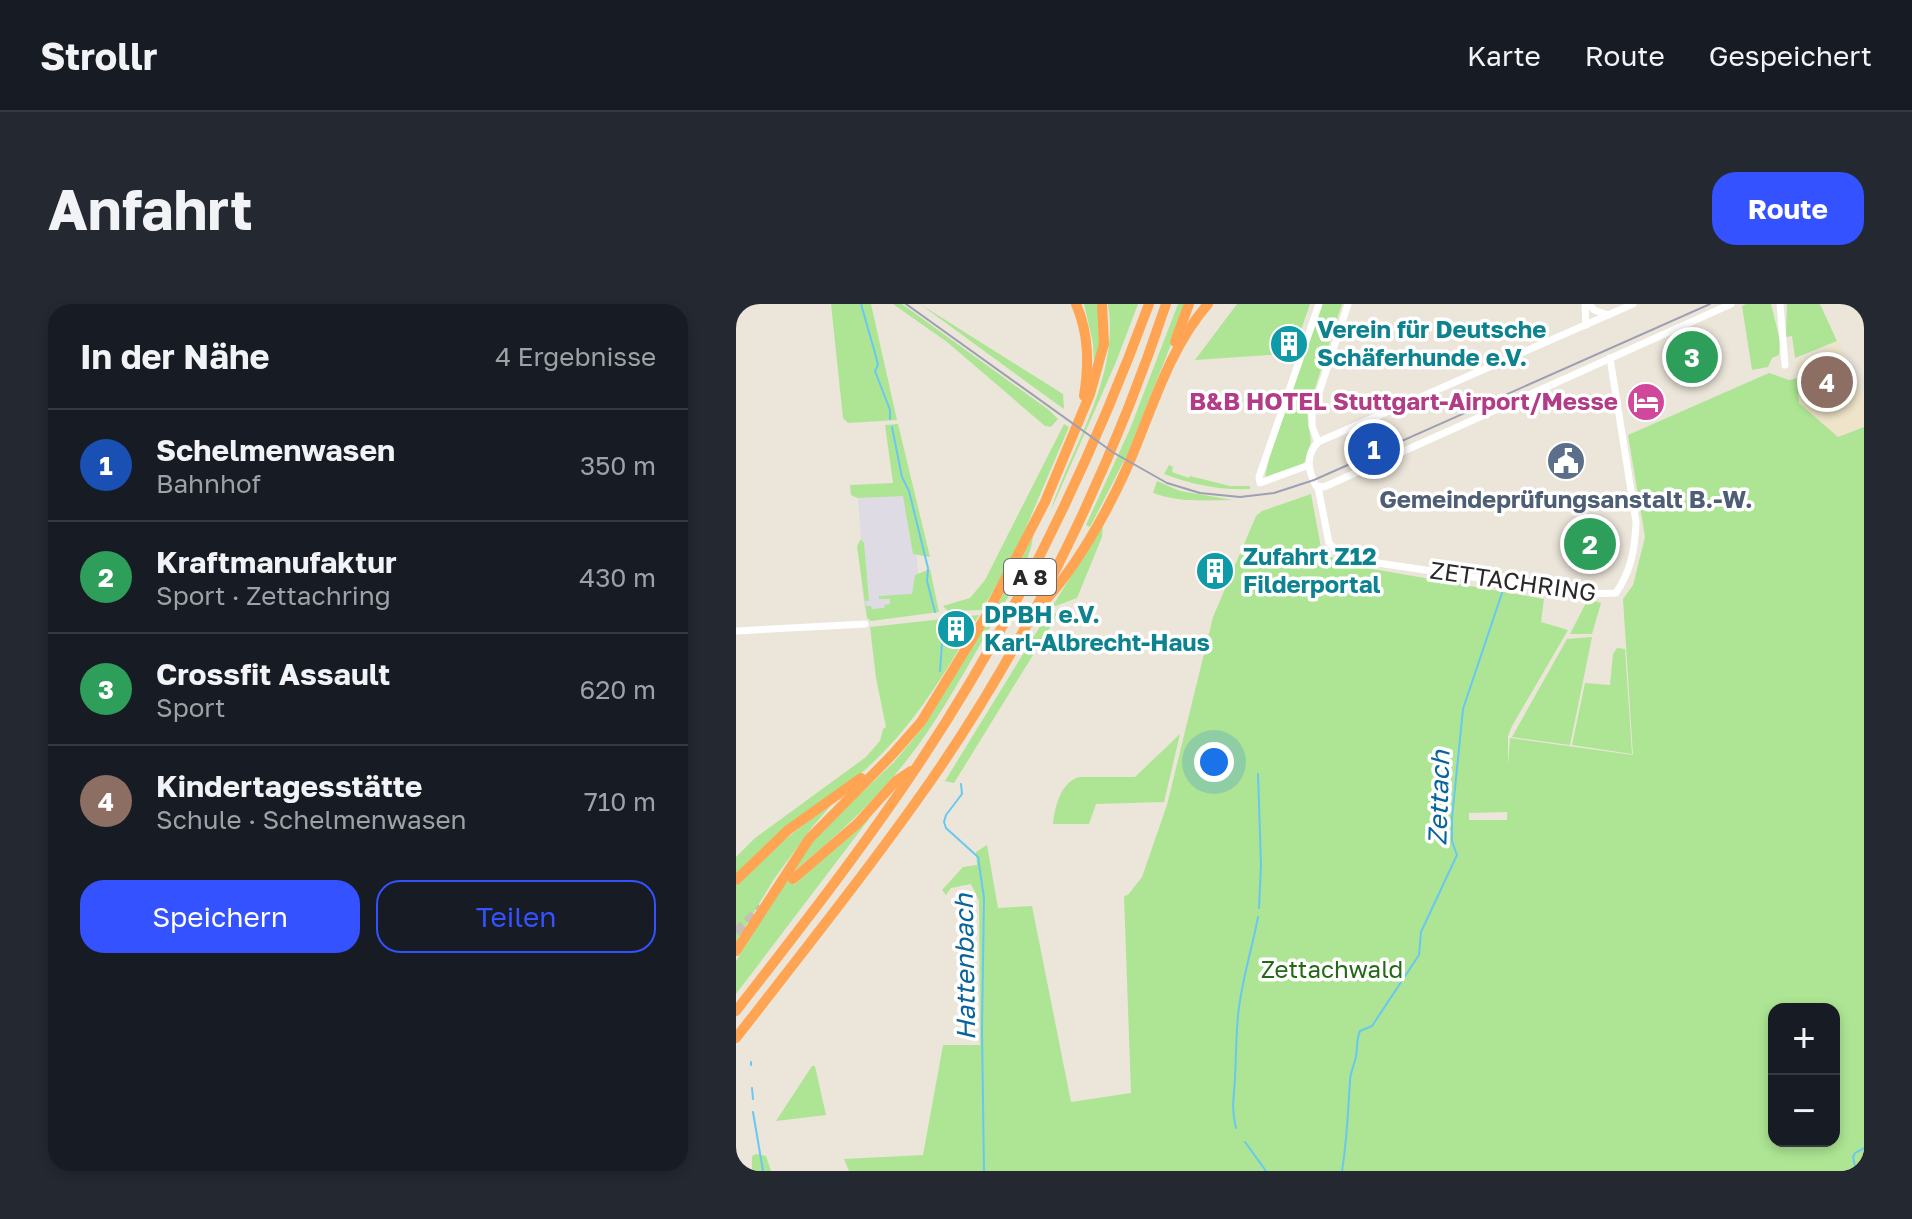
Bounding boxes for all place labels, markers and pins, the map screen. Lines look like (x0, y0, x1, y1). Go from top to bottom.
place label: Verein für Deutsche Schäferhunde e.V. (1317, 314, 1547, 371)
building icon: Verein für Deutsche Schäferhunde e.V. (1268, 323, 1310, 365)
pin: 3 (1666, 327, 1718, 387)
pin: 4 (1801, 352, 1853, 412)
hotel icon: B&B HOTEL Stuttgart-Airport/Messe (1625, 381, 1667, 423)
place label: B&B HOTEL Stuttgart-Airport/Messe (1189, 386, 1618, 415)
pin: 1 (1348, 419, 1400, 479)
public building icon: Gemeindeprüfungsanstalt B.-W. (1545, 440, 1587, 482)
place label: Gemeindeprüfungsanstalt B.-W. (1379, 484, 1753, 513)
pin: 2 (1564, 514, 1616, 574)
place label: Zufahrt Z12 Filderportal (1243, 541, 1381, 598)
building icon: Zufahrt Z12 Filderportal (1194, 550, 1236, 592)
place label: DPBH e.V. Karl-Albrecht-Haus (984, 599, 1210, 656)
building icon: DPBH e.V. Karl-Albrecht-Haus (935, 608, 977, 650)

